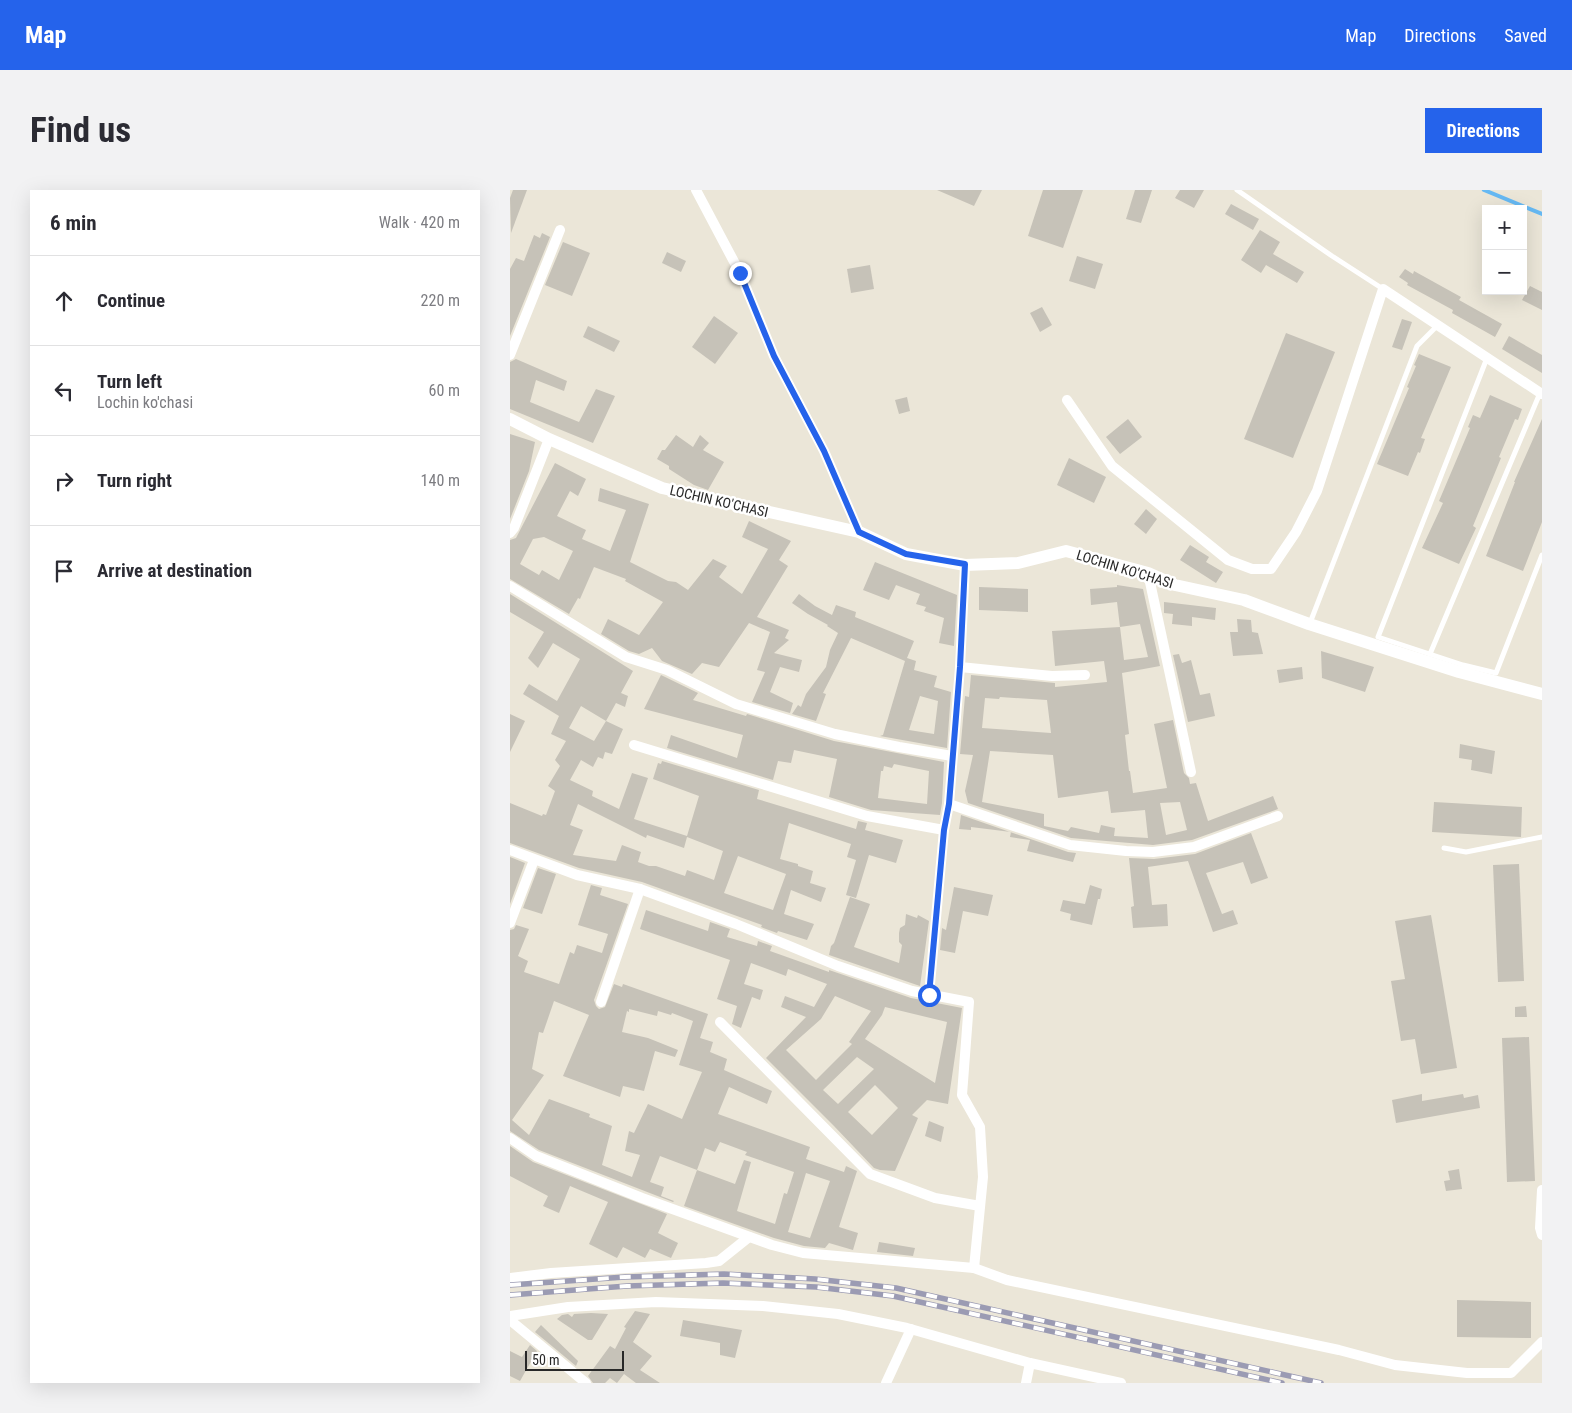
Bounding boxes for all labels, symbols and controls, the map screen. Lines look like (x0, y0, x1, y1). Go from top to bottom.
text: Map (25, 21, 66, 49)
text: Map (1345, 25, 1376, 46)
text: Directions (1404, 25, 1476, 46)
text: Saved (1504, 25, 1547, 46)
button: Directions (1425, 108, 1542, 153)
text: Find us (30, 110, 131, 151)
map controls (1482, 205, 1527, 295)
button: + (1482, 205, 1527, 250)
text: 6 min (50, 211, 97, 235)
text: Walk · 420 m (379, 213, 460, 232)
button: − (1482, 250, 1527, 295)
route end (729, 262, 752, 285)
icon: ahead (50, 287, 78, 315)
text: Continue (97, 289, 165, 312)
text: 220 m (421, 291, 460, 310)
text: Turn left (97, 370, 162, 393)
icon: left (50, 377, 78, 405)
text: 60 m (428, 381, 460, 400)
text: Lochin ko'chasi (97, 393, 193, 412)
icon: right (50, 467, 78, 495)
text: Turn right (97, 469, 172, 492)
text: 140 m (421, 471, 460, 490)
street label: LOCHIN KO'CHASI (668, 482, 770, 520)
street label: LOCHIN KO'CHASI (1075, 547, 1175, 591)
icon: arrive (50, 557, 78, 585)
text: Arrive at destination (97, 559, 252, 582)
route start (918, 984, 941, 1007)
scale bar (525, 1348, 624, 1371)
text: 50 m (532, 1352, 560, 1368)

